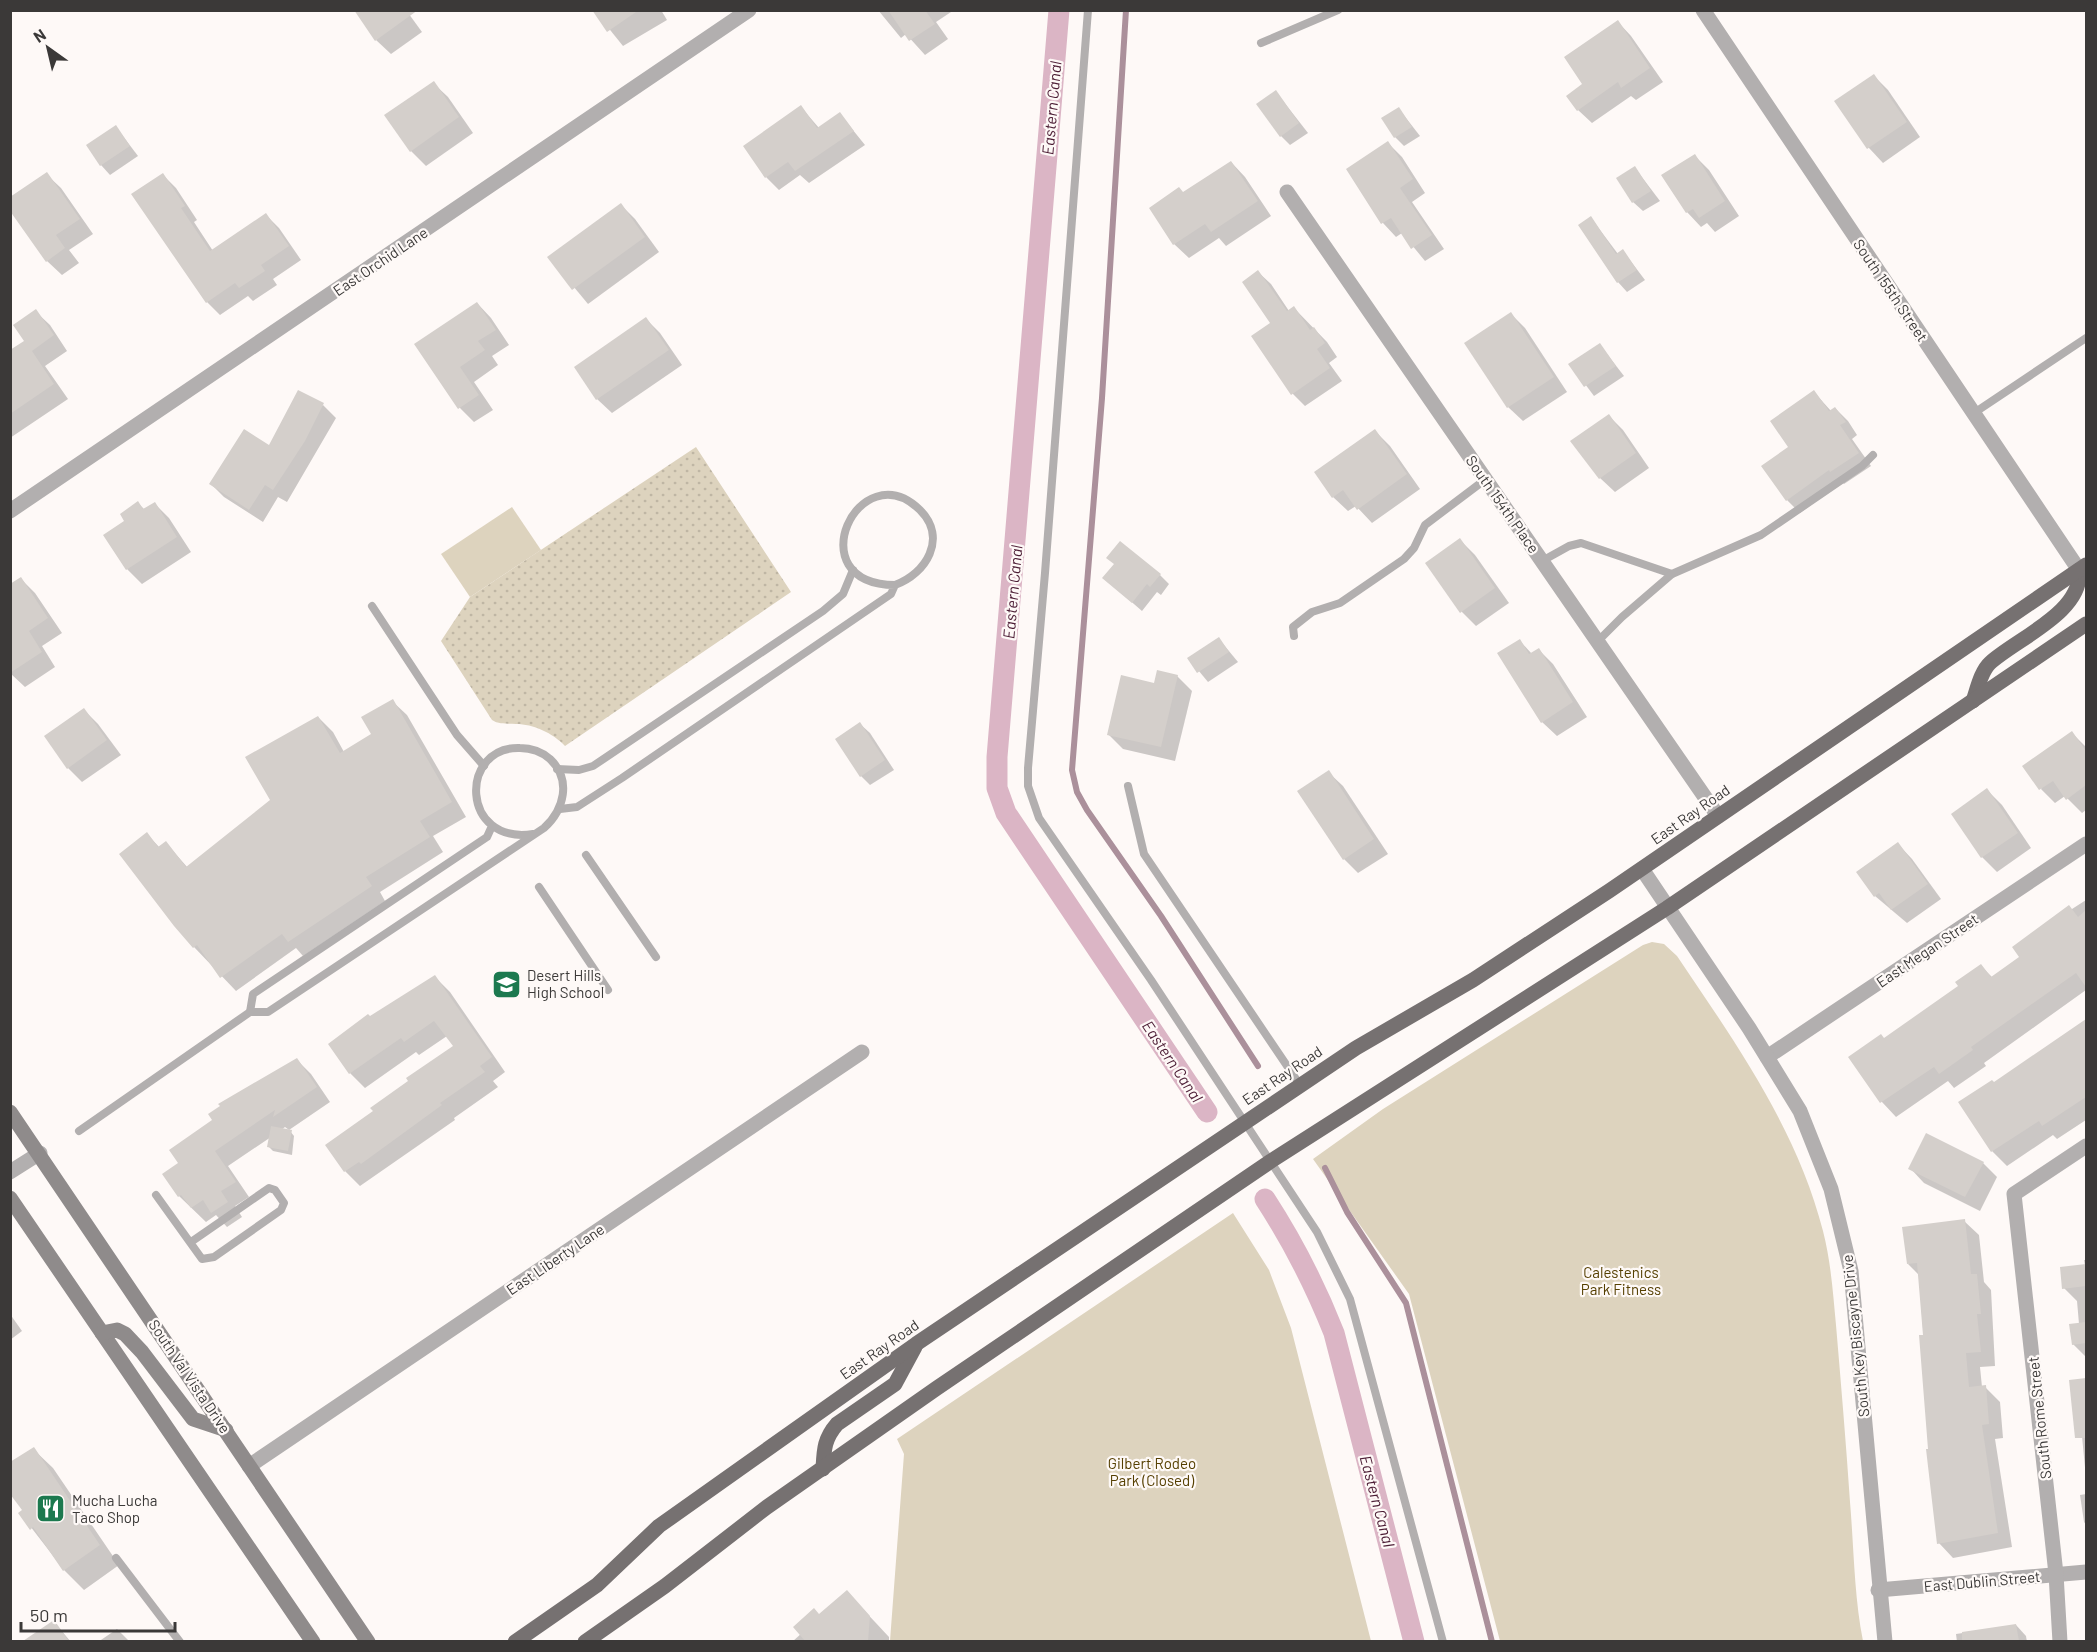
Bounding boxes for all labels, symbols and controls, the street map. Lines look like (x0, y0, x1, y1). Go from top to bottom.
north arrow (18, 18, 78, 78)
text: N (30, 24, 49, 46)
water label: Eastern Canal (1037, 60, 1065, 156)
street label: East Orchid Lane (329, 223, 431, 299)
street label: South 155th Street (1850, 235, 1932, 345)
street label: South 154th Place (1463, 452, 1543, 556)
water label: Eastern Canal (998, 544, 1026, 640)
street label: East Ray Road (1647, 780, 1733, 848)
street label: East Megan Street (1873, 909, 1981, 991)
place label: Desert Hills High School (527, 966, 604, 1001)
school or university icon: Desert Hills High School (490, 968, 522, 1000)
water label: Eastern Canal (1139, 1017, 1207, 1106)
street label: East Ray Road (1239, 1042, 1325, 1108)
street label: East Liberty Lane (503, 1220, 607, 1298)
street label: South Key Biscayne Drive (1838, 1254, 1872, 1418)
park label: Calestenics Park Fitness (1581, 1263, 1661, 1298)
street label: East Ray Road (836, 1315, 922, 1383)
street label: South Val Vista Drive (145, 1316, 235, 1436)
street label: South Rome Street (2024, 1356, 2054, 1480)
water label: Eastern Canal (1357, 1453, 1399, 1549)
park label: Gilbert Rodeo Park (Closed) (1108, 1454, 1196, 1489)
place label: Mucha Lucha Taco Shop (72, 1491, 157, 1526)
restaurant icon: Mucha Lucha Taco Shop (35, 1493, 67, 1525)
street label: East Dublin Street (1923, 1567, 2041, 1595)
scale bar (21, 1595, 176, 1633)
text: 50 m (30, 1604, 68, 1626)

